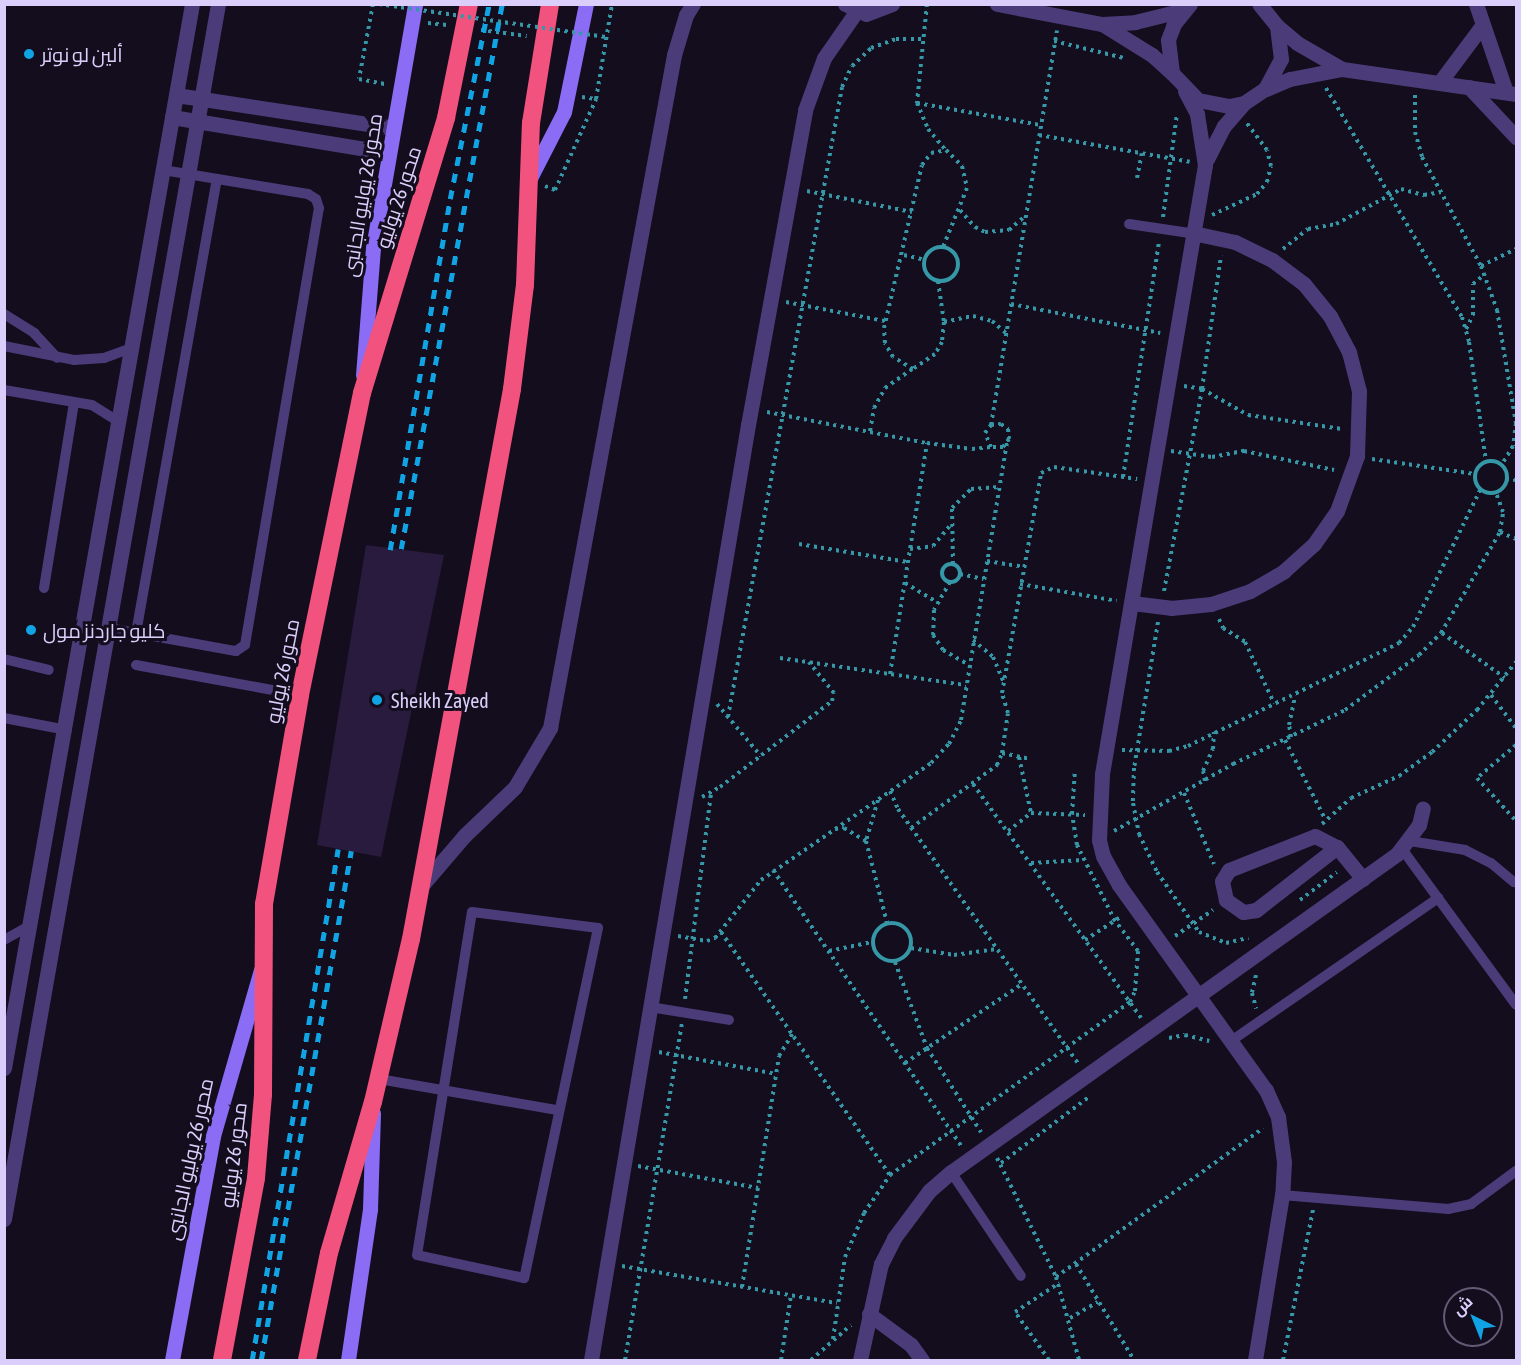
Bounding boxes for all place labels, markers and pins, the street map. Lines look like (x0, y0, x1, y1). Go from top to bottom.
place label: ألين لو نوتر (41, 42, 123, 66)
marker: ألين لو نوتر (22, 47, 36, 61)
place label: كليو جاردنز مول (43, 618, 166, 642)
marker: كليو جاردنز مول (24, 623, 38, 637)
place label: Sheikh Zayed (391, 688, 489, 712)
marker: Sheikh Zayed (368, 691, 386, 709)

